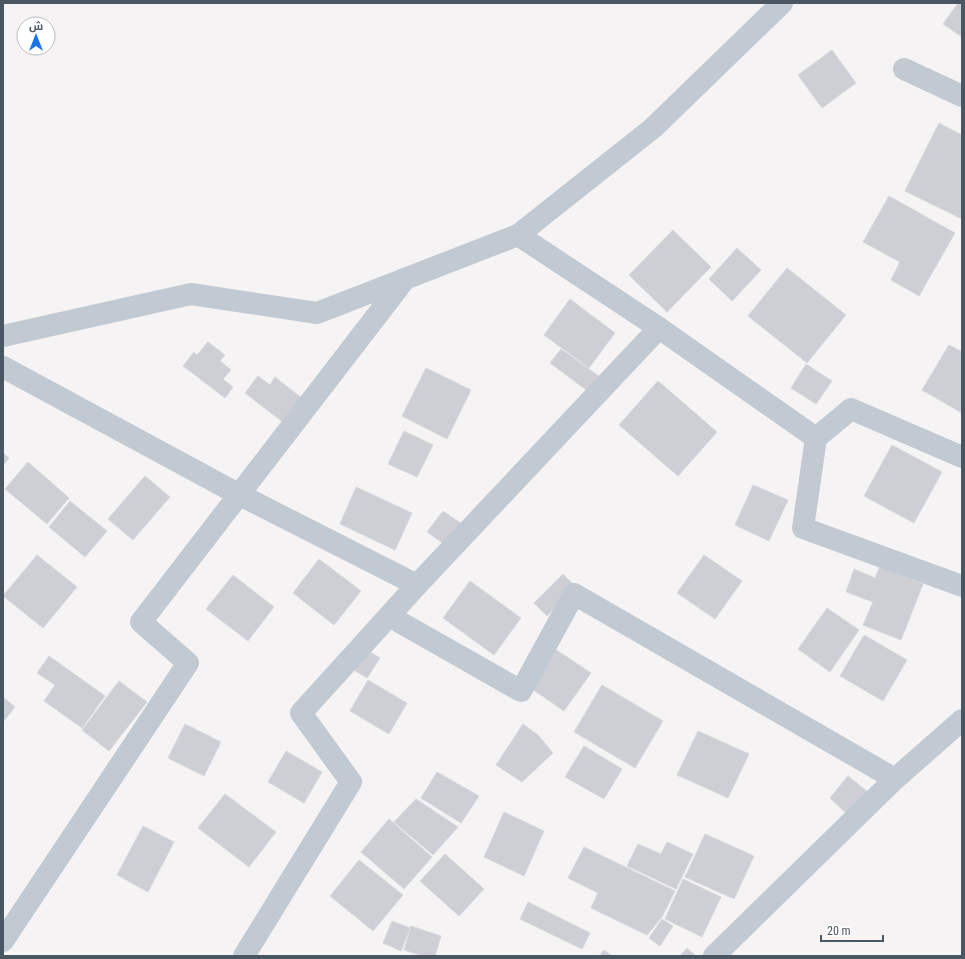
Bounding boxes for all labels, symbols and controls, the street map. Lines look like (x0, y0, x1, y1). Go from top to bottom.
north arrow (16, 16, 56, 56)
text: ش (29, 20, 43, 33)
scale bar (821, 917, 883, 943)
text: 20 m (827, 924, 851, 938)

